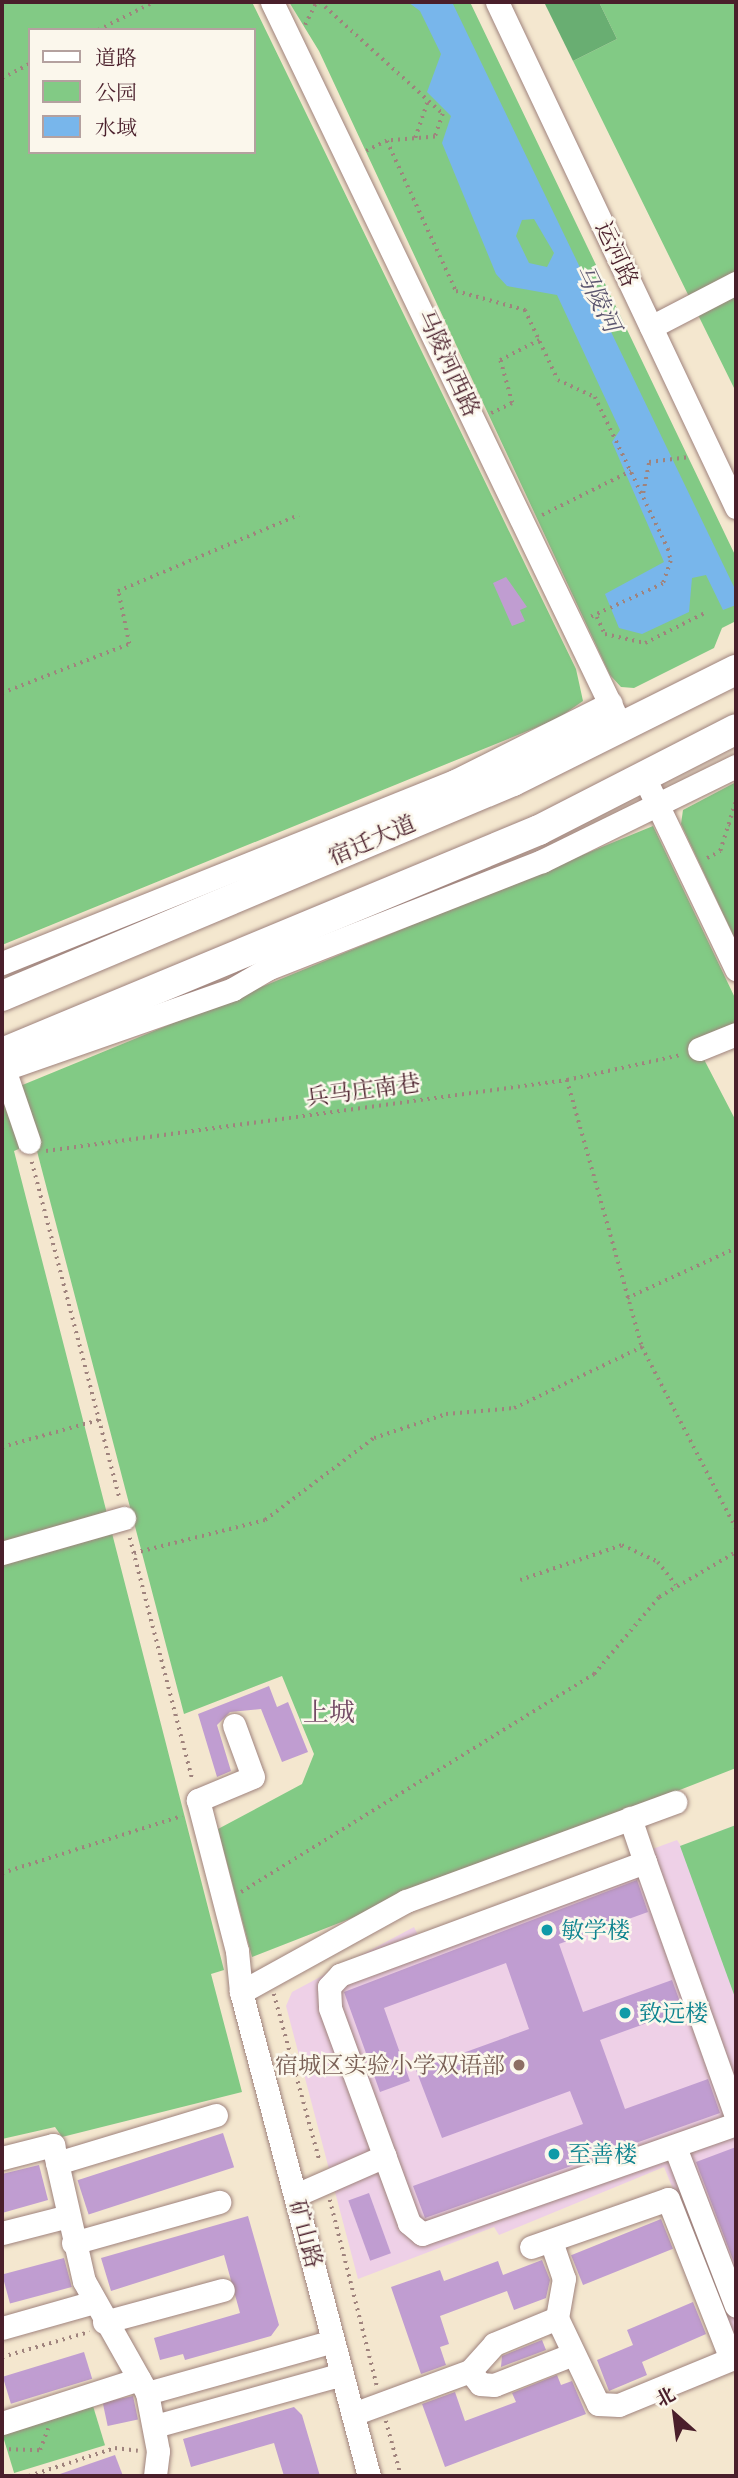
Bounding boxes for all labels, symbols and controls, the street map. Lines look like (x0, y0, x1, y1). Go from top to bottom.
legend (28, 28, 256, 154)
text: 道路 (95, 42, 137, 73)
text: 公园 (95, 77, 137, 108)
text: 水域 (95, 112, 137, 143)
street label: 运河路 (590, 217, 644, 291)
water label: 马陵河 (569, 259, 627, 337)
street label: 马陵河西路 (412, 305, 486, 421)
street label: 宿迁大道 (324, 809, 420, 871)
street label: 兵马庄南巷 (304, 1068, 422, 1112)
district label: 上城 (303, 1696, 355, 1728)
place label: 敏学楼 (561, 1916, 630, 1944)
marker: 敏学楼 (539, 1922, 555, 1938)
place label: 致远楼 (639, 1999, 708, 2027)
marker: 致远楼 (617, 2005, 633, 2021)
place label: 宿城区实验小学双语部 (275, 2051, 505, 2079)
marker: 宿城区实验小学双语部 (511, 2057, 527, 2073)
place label: 至善楼 (568, 2140, 637, 2168)
marker: 至善楼 (546, 2146, 562, 2162)
street label: 矿山路 (284, 2197, 328, 2271)
north arrow (640, 2380, 710, 2450)
text: 北 (650, 2380, 680, 2413)

